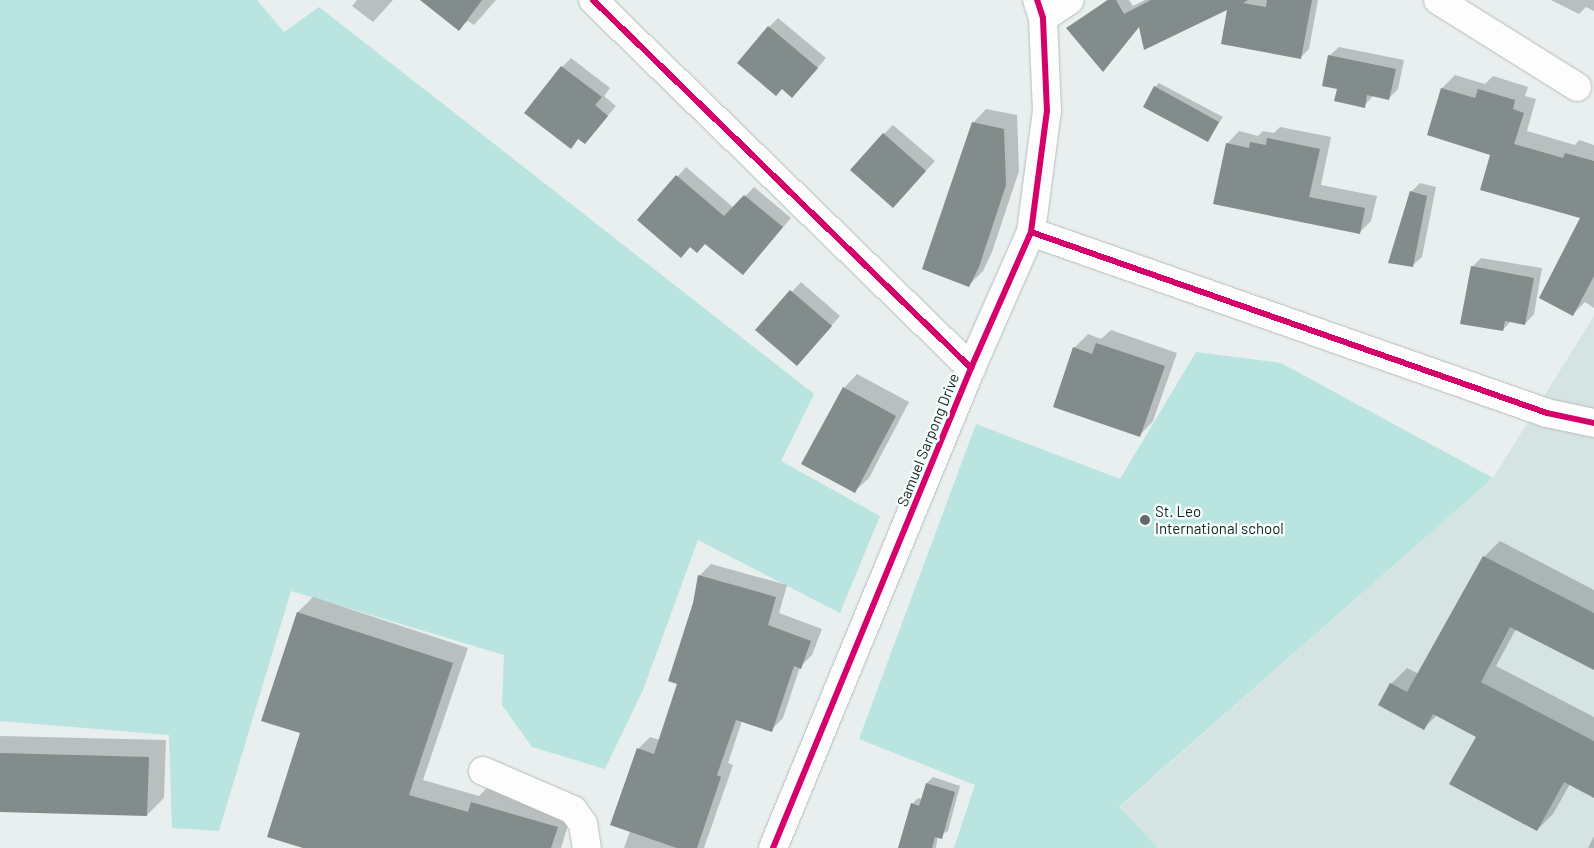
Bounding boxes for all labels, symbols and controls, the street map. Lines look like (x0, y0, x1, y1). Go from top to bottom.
street label: Samuel Sarpong Drive (893, 371, 963, 509)
place label: St. Leo International school (1155, 502, 1284, 537)
marker: St. Leo International school (1139, 514, 1151, 526)

